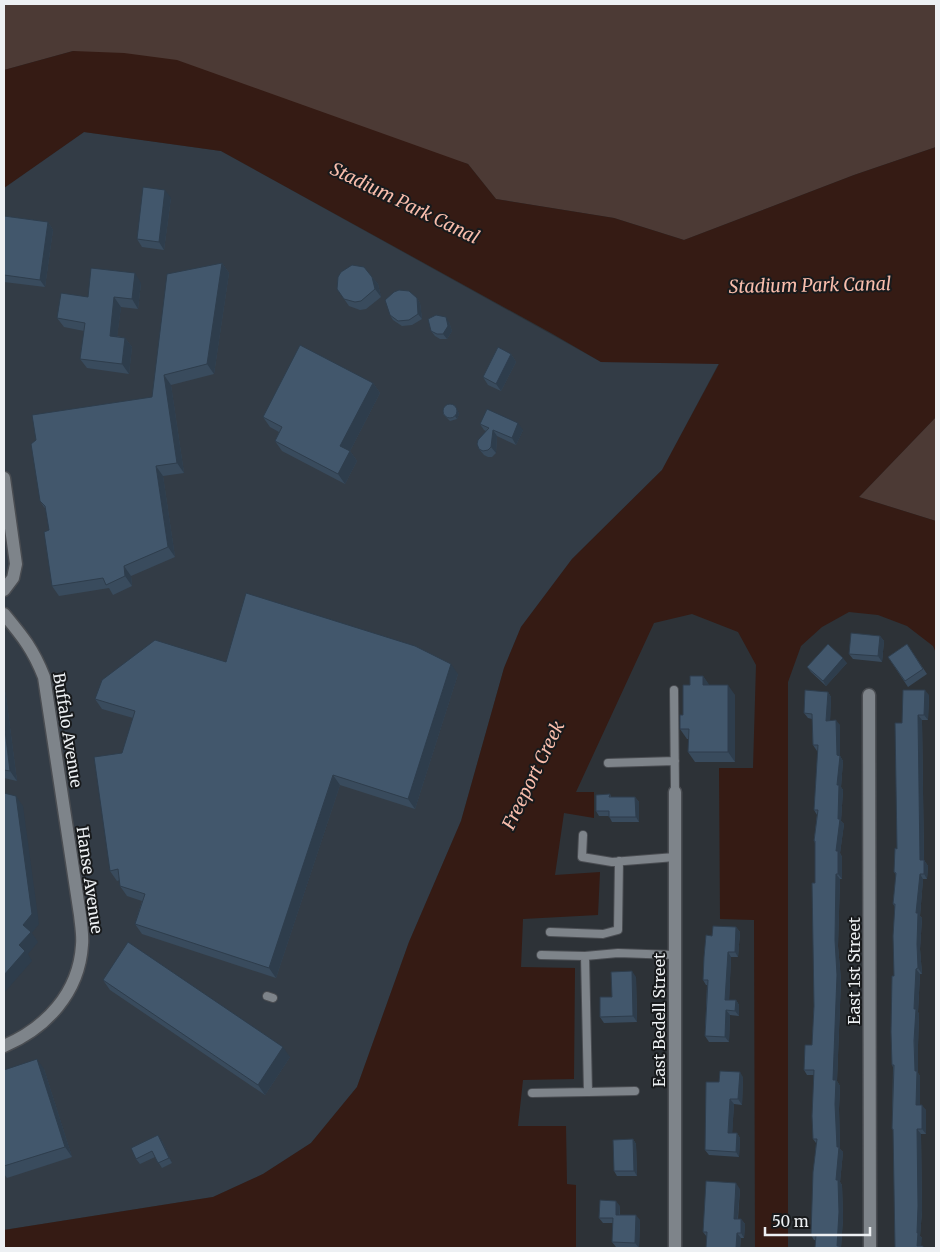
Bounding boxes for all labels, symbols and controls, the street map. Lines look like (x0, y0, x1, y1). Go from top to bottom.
water label: Stadium Park Canal (327, 157, 483, 249)
water label: Stadium Park Canal (729, 272, 891, 298)
street label: Buffalo Avenue (49, 671, 87, 789)
water label: Freeport Creek (496, 717, 569, 834)
street label: Hanse Avenue (73, 825, 107, 935)
street label: East 1st Street (844, 916, 864, 1025)
street label: East Bedell Street (649, 952, 669, 1087)
scale bar (765, 1204, 870, 1236)
text: 50 m (772, 1212, 809, 1231)

